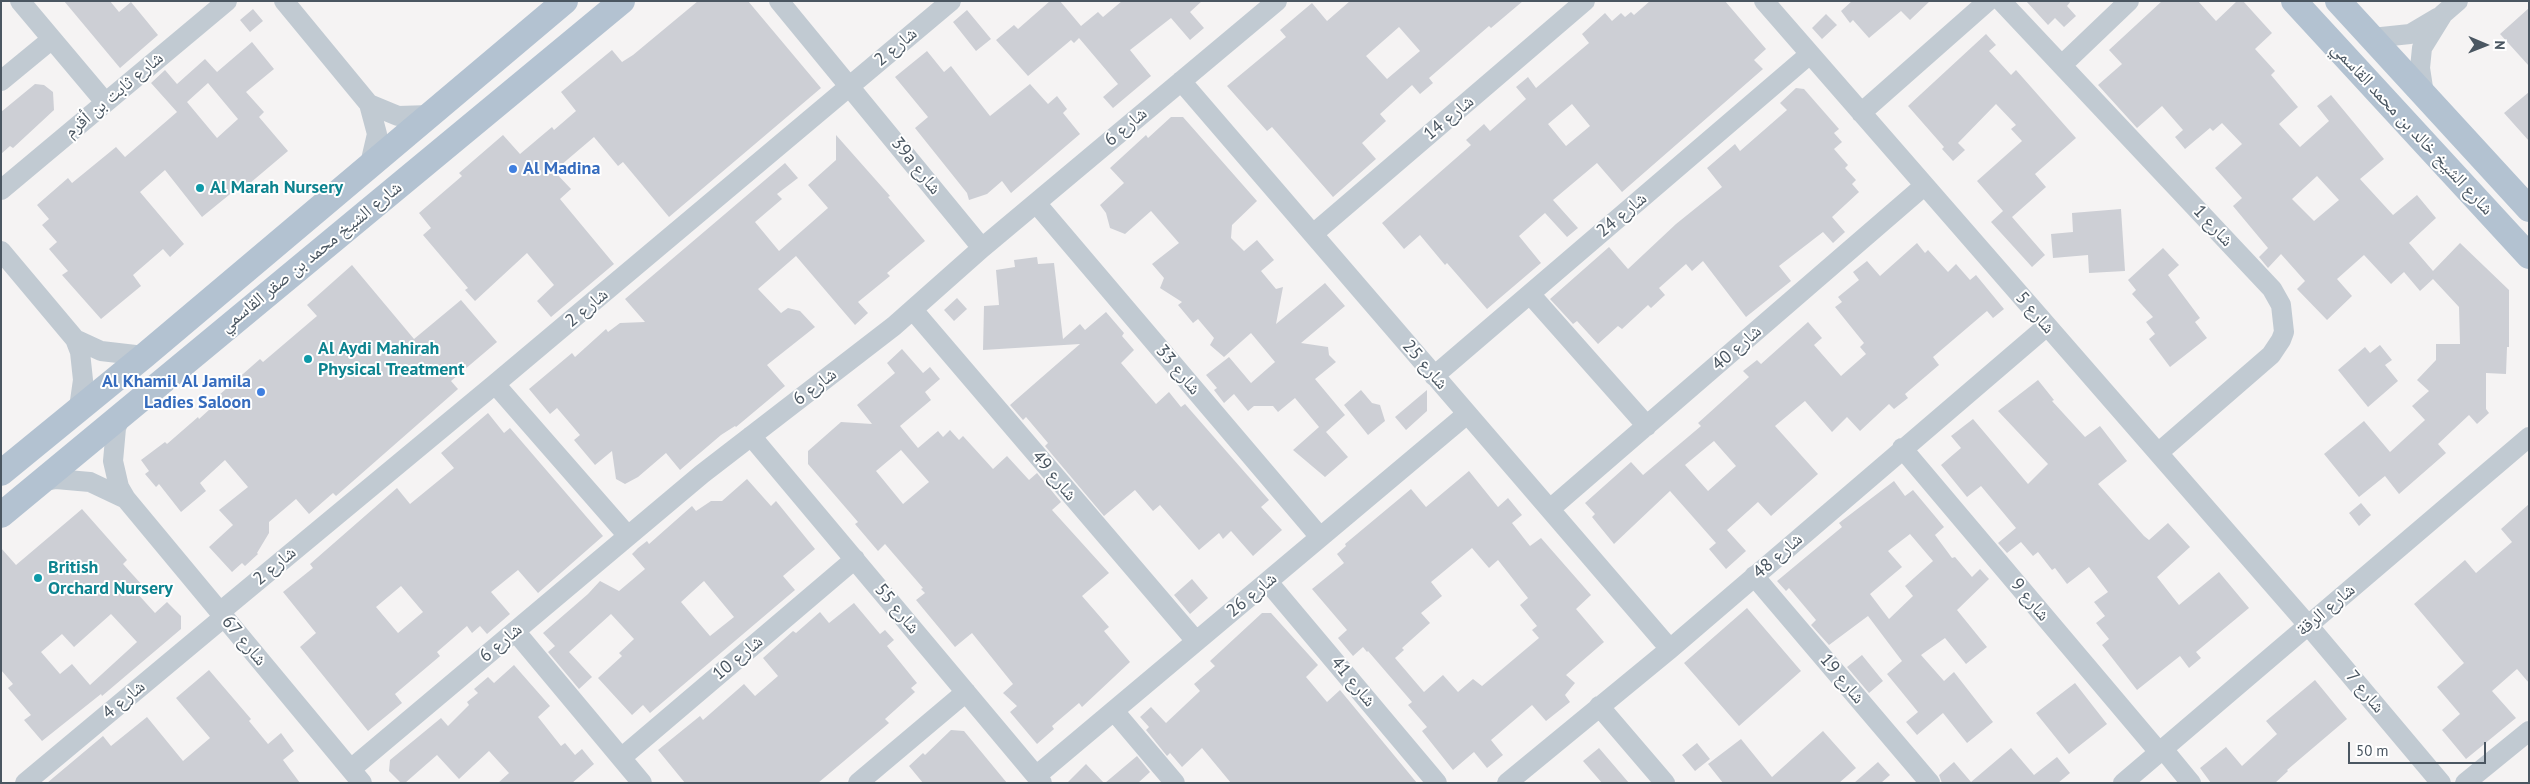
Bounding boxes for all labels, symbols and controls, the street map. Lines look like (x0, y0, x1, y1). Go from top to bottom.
north arrow (2460, 20, 2510, 70)
street label: شارع 2 (870, 23, 922, 71)
street label: شارع الشيخ خالد بن محمد القاسمي (2326, 38, 2498, 220)
text: N (2491, 40, 2509, 50)
street label: شارع ثابت بن أقرم (60, 47, 168, 143)
street label: شارع 14 (1420, 91, 1478, 145)
street label: شارع 6 (1100, 103, 1152, 151)
street label: 39a شارع (886, 133, 946, 199)
place label: Al Madina (523, 158, 600, 180)
marker: Al Madina (507, 163, 519, 175)
place label: Al Marah Nursery (210, 177, 343, 199)
street label: شارع الشيخ محمد بن صقر القاسمي (216, 177, 406, 337)
marker: Al Marah Nursery (194, 182, 206, 194)
street label: شارع 24 (1593, 188, 1651, 242)
street label: شارع 1 (2188, 201, 2238, 251)
street label: شارع 2 (561, 284, 613, 332)
street label: شارع 5 (2011, 287, 2059, 339)
street label: شارع 40 (1708, 321, 1766, 375)
street label: شارع 25 (1398, 336, 1452, 394)
place label: Al Aydi Mahirah Physical Treatment (318, 338, 464, 380)
street label: شارع 33 (1151, 341, 1205, 399)
marker: Al Aydi Mahirah Physical Treatment (302, 353, 314, 365)
street label: شارع 6 (789, 364, 841, 410)
place label: Al Khamil Al Jamila Ladies Saloon (102, 371, 251, 414)
marker: Al Khamil Al Jamila Ladies Saloon (255, 386, 267, 398)
street label: شارع 49 (1027, 447, 1081, 505)
street label: شارع 48 (1749, 529, 1807, 583)
street label: شارع 2 (249, 542, 301, 590)
place label: British Orchard Nursery (48, 557, 173, 600)
street label: شارع 26 (1223, 568, 1281, 622)
marker: British Orchard Nursery (32, 572, 44, 584)
street label: شارع 9 (2006, 574, 2054, 626)
street label: شارع الرقة (2292, 579, 2360, 641)
street label: شارع 55 (870, 580, 924, 638)
street label: شارع 67 (217, 612, 271, 670)
street label: شارع 6 (475, 619, 527, 667)
street label: شارع 10 (709, 631, 767, 685)
street label: شارع 19 (1815, 650, 1869, 708)
street label: شارع 41 (1326, 653, 1380, 711)
street label: شارع 7 (2341, 666, 2389, 718)
street label: شارع 4 (98, 676, 150, 724)
scale bar (2350, 732, 2488, 764)
text: 50 m (2356, 741, 2389, 760)

